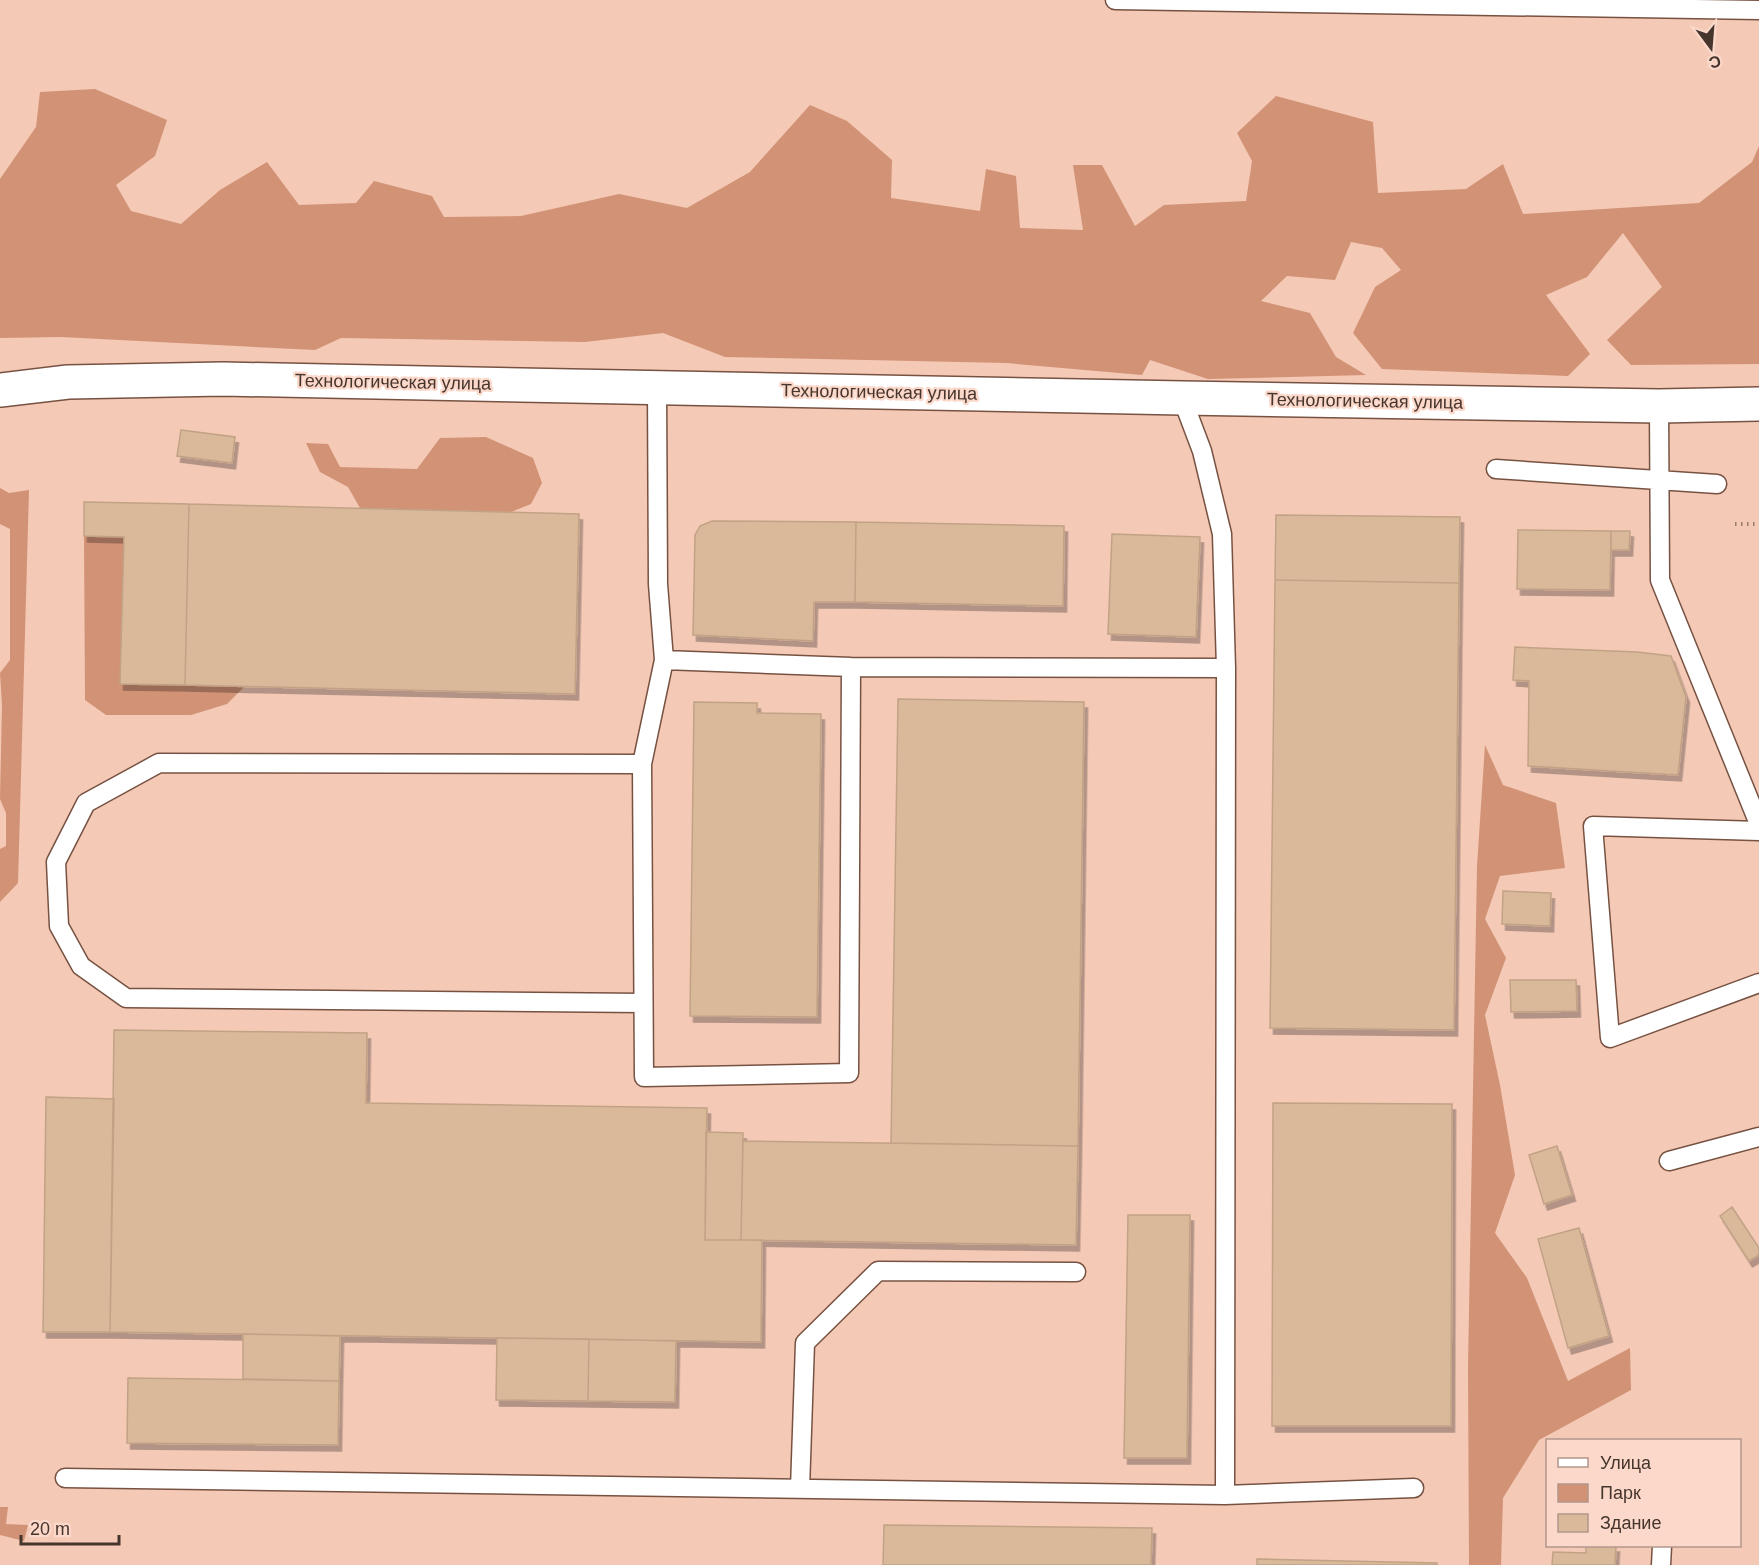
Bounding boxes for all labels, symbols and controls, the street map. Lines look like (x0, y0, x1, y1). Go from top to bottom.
north arrow (1681, 18, 1741, 78)
text: С (1707, 52, 1723, 72)
street label: Технологическая улица (295, 370, 492, 394)
street label: Технологическая улица (781, 380, 978, 404)
street label: Технологическая улица (1267, 389, 1464, 413)
legend (1546, 1439, 1741, 1547)
text: Улица (1600, 1453, 1652, 1473)
text: Парк (1600, 1483, 1641, 1503)
scale bar (21, 1508, 118, 1546)
text: Здание (1600, 1513, 1661, 1533)
text: 20 m (30, 1519, 70, 1539)

